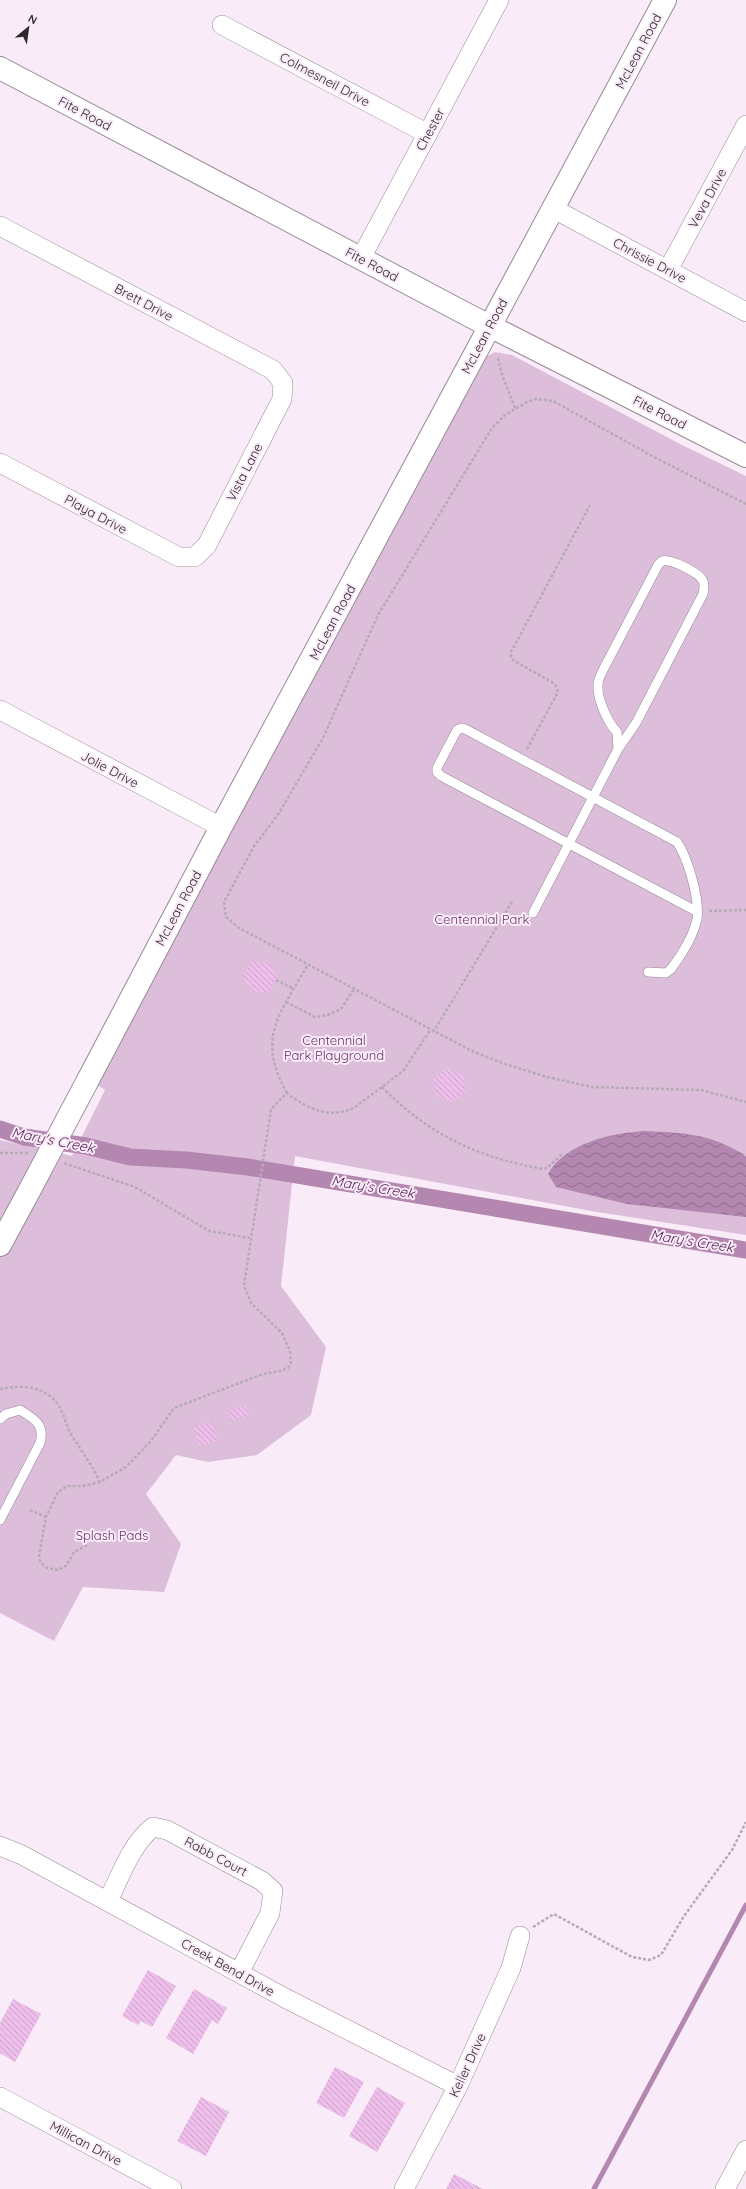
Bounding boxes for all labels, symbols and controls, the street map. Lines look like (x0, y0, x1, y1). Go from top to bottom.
north arrow (8, 8, 48, 48)
text: N (26, 11, 40, 27)
street label: McLean Road (611, 11, 665, 91)
street label: Colmesneil Drive (277, 48, 373, 110)
street label: Fite Road (56, 92, 114, 134)
street label: Chester (412, 105, 448, 153)
street label: Veva Drive (685, 165, 729, 231)
street label: Chrissie Drive (611, 234, 689, 286)
street label: Fite Road (343, 243, 401, 285)
street label: Brett Drive (112, 280, 176, 324)
street label: McLean Road (457, 296, 511, 376)
street label: Fite Road (631, 392, 689, 432)
street label: Vista Lane (223, 440, 265, 504)
street label: Playa Drive (62, 491, 130, 537)
street label: McLean Road (305, 582, 359, 662)
street label: Jolie Drive (78, 747, 142, 791)
street label: McLean Road (151, 868, 205, 948)
park label: Centennial Park (435, 911, 529, 927)
park label: Centennial Park Playground (284, 1032, 384, 1063)
water label: Mary's Creek (10, 1123, 97, 1157)
water label: Mary's Creek (330, 1172, 417, 1203)
water label: Mary's Creek (649, 1226, 736, 1257)
park label: Splash Pads (76, 1527, 148, 1543)
street label: Rabb Court (182, 1833, 250, 1879)
street label: Creek Bend Drive (178, 1935, 278, 1999)
street label: Keller Drive (445, 2030, 489, 2100)
street label: Millican Drive (47, 2117, 125, 2169)

